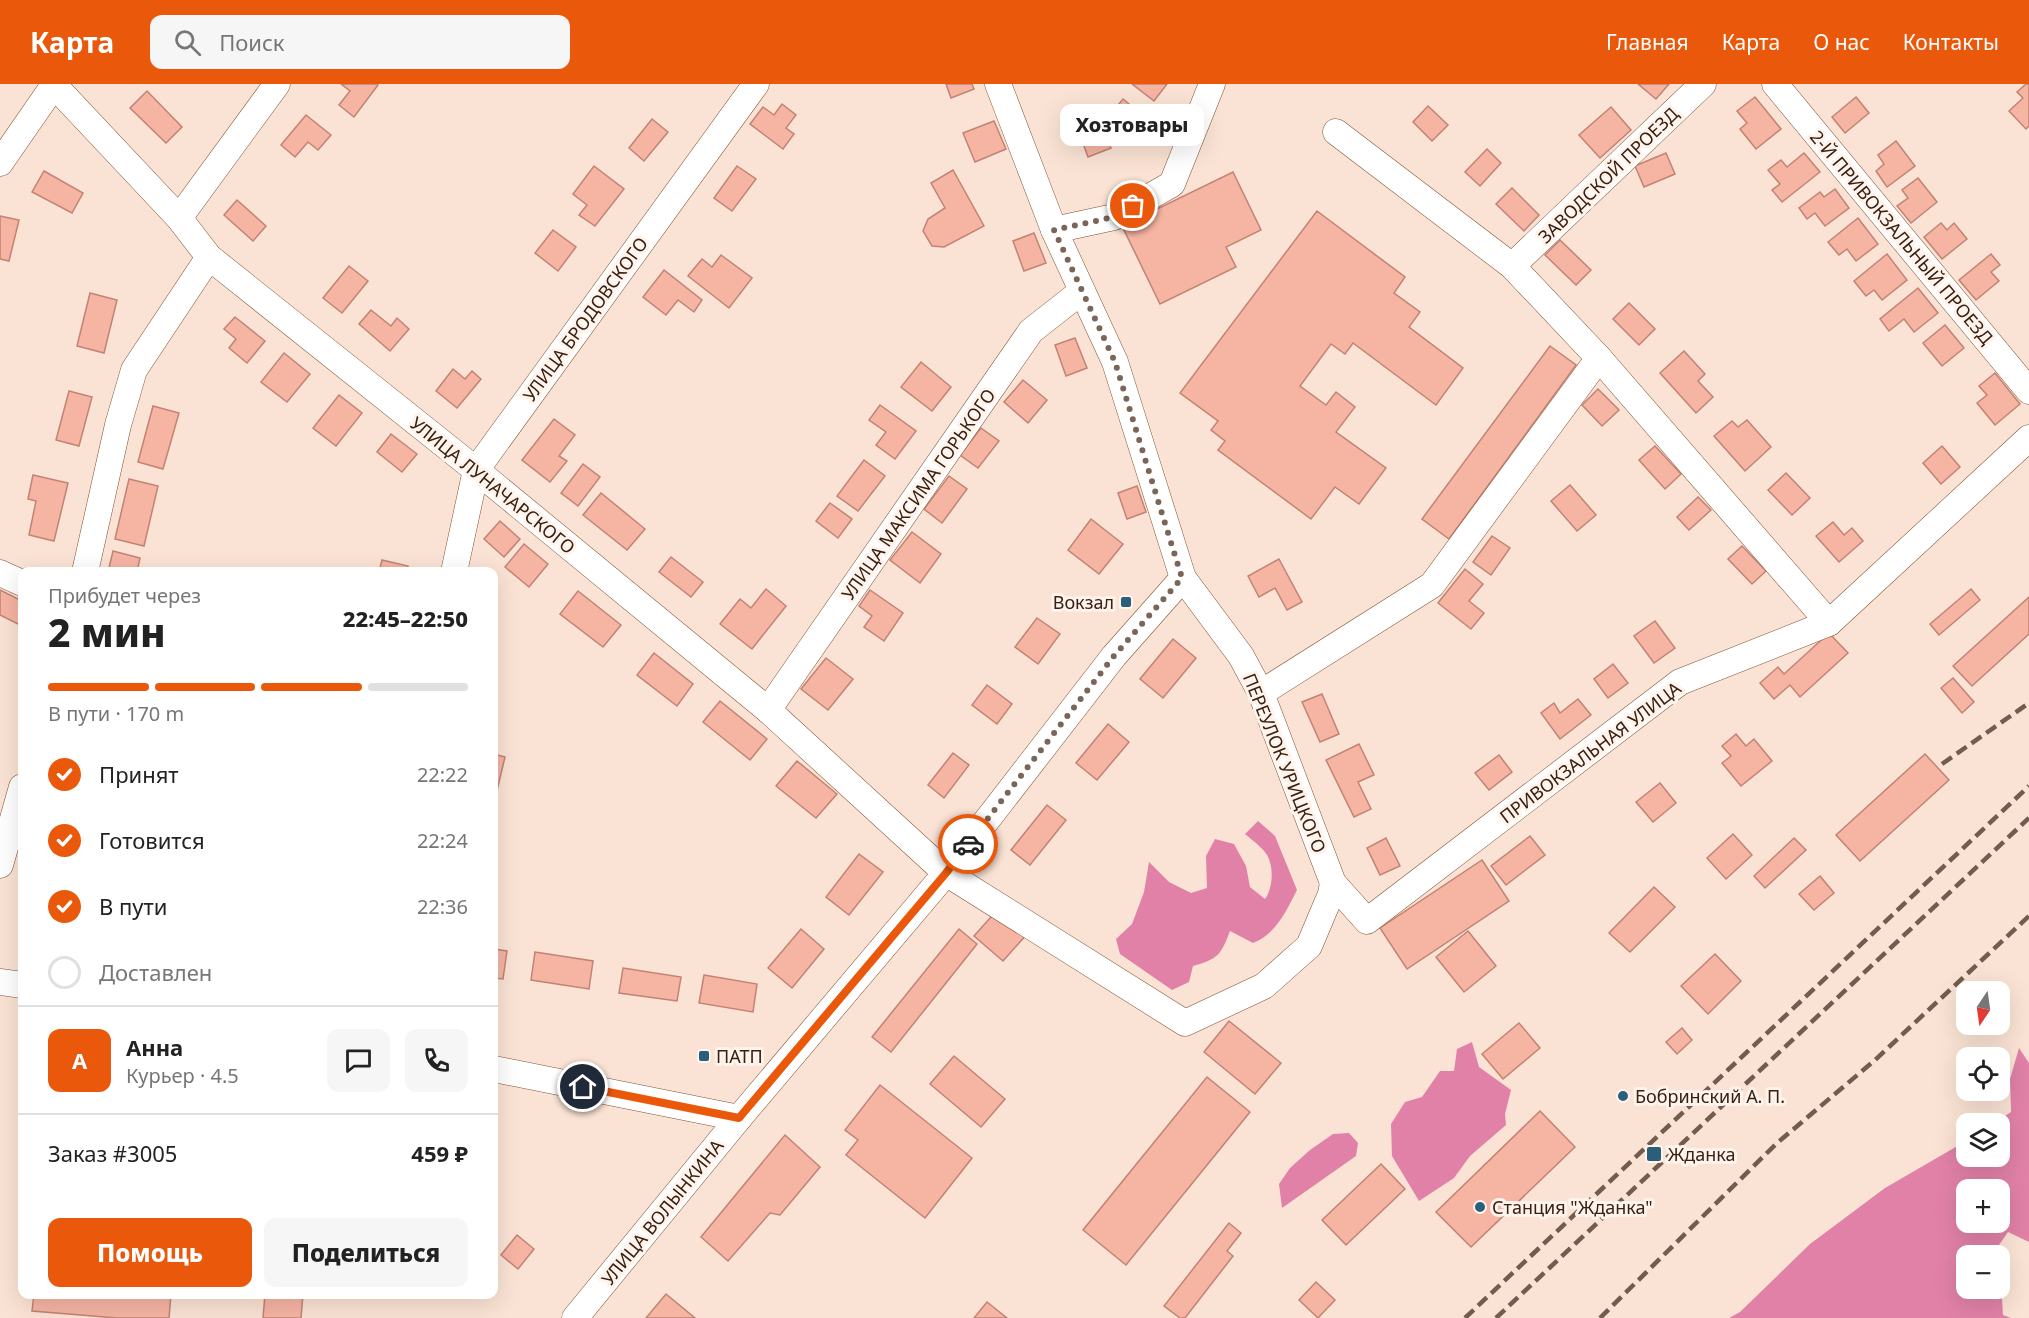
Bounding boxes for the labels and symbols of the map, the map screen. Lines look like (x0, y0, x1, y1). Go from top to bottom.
street label: ЗАВОДСКОЙ ПРОЕЗД (1533, 102, 1683, 248)
callout: Хозтовары (1061, 104, 1205, 146)
street label: 2-Й ПРИВОКЗАЛЬНЫЙ ПРОЕЗД (1805, 125, 1999, 349)
pin (1107, 180, 1158, 231)
street label: УЛИЦА БРОДОВСКОГО (517, 232, 653, 406)
street label: УЛИЦА МАКСИМА ГОРЬКОГО (836, 384, 1000, 604)
street label: УЛИЦА ЛУНАЧАРСКОГО (406, 411, 580, 559)
place label: Вокзал (1053, 590, 1114, 614)
marker: Вокзал (1119, 595, 1133, 609)
street label: ПЕРЕУЛОК УРИЦКОГО (1238, 670, 1332, 856)
street label: ПРИВОКЗАЛЬНАЯ УЛИЦА (1494, 676, 1686, 828)
courier (938, 814, 998, 874)
north arrow (1956, 981, 2010, 1035)
place label: ПАТП (716, 1044, 763, 1068)
marker: ПАТП (697, 1049, 711, 1063)
pin (557, 1061, 608, 1112)
place label: Бобринский А. П. (1635, 1084, 1785, 1108)
marker: Бобринский А. П. (1616, 1089, 1630, 1103)
street label: УЛИЦА ВОЛЫНКИНА (596, 1134, 729, 1290)
place label: Жданка (1668, 1142, 1735, 1166)
marker: Жданка (1645, 1145, 1663, 1163)
place label: Станция "Жданка" (1492, 1195, 1653, 1219)
marker: Станция "Жданка" (1473, 1200, 1487, 1214)

